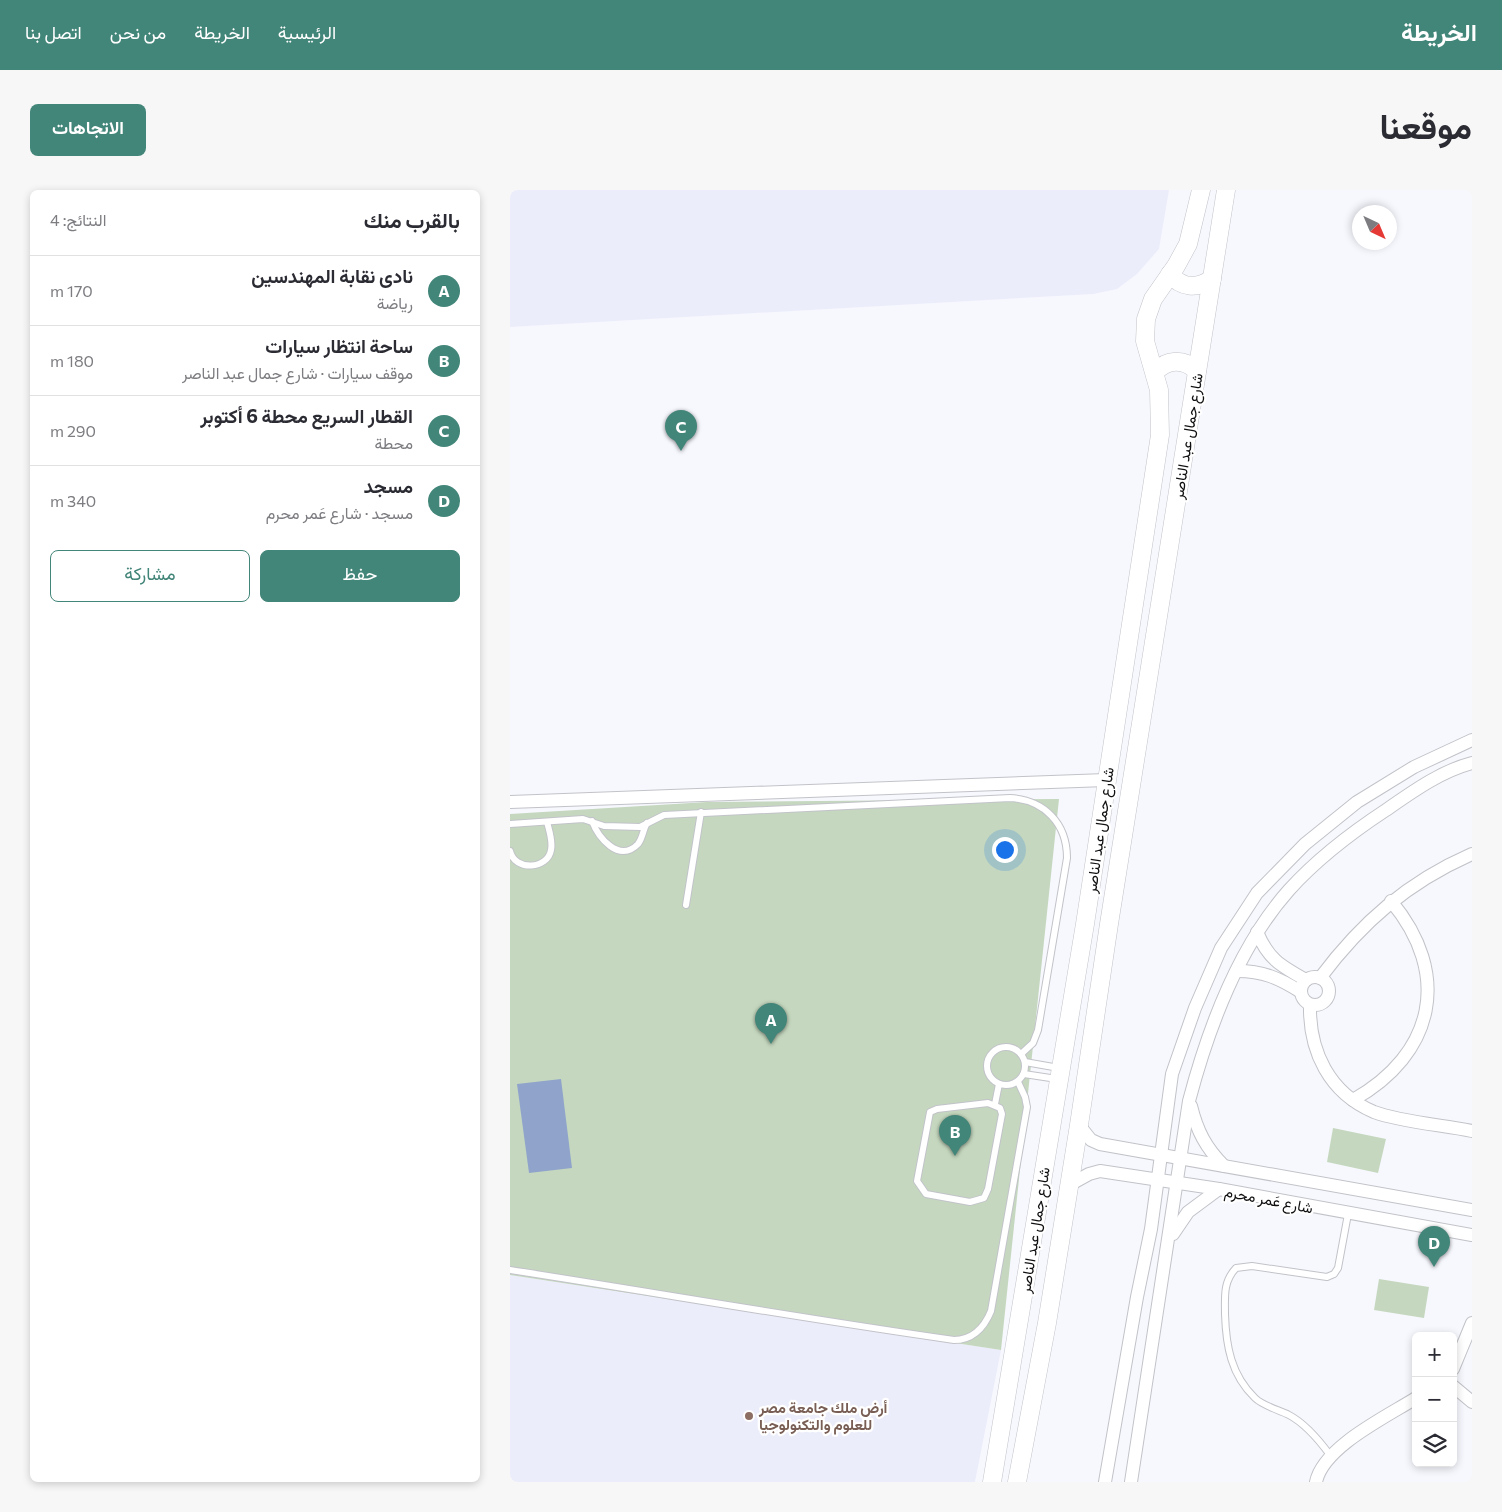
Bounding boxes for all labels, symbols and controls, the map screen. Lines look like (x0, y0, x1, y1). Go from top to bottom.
text: الخريطة (1401, 17, 1477, 46)
text: اتصل بنا (25, 21, 82, 43)
text: من نحن (110, 21, 166, 43)
text: الخريطة (194, 21, 250, 43)
text: الرئيسية (278, 21, 336, 43)
text: موقعنا (1379, 103, 1472, 146)
button: الاتجاهات (30, 104, 146, 156)
north arrow (1352, 205, 1397, 250)
text: بالقرب منك (364, 207, 460, 232)
text: النتائج: 4 (50, 210, 106, 229)
text: نادى نقابة المهندسين (251, 264, 413, 287)
text: 170 m (50, 281, 93, 300)
text: A (438, 281, 450, 300)
text: رياضة (377, 293, 413, 312)
text: ساحة انتظار سيارات (265, 334, 413, 357)
text: 180 m (50, 351, 94, 370)
text: B (439, 351, 449, 370)
text: موقف سيارات · شارع جمال عبد الناصر (182, 363, 413, 382)
street label: شارع جمال عبد الناصر (1168, 372, 1209, 502)
text: القطار السريع محطة 6 أكتوبر (200, 404, 413, 427)
pin: C (665, 410, 697, 451)
text: 290 m (50, 421, 96, 440)
text: C (439, 421, 449, 440)
text: محطة (374, 433, 413, 452)
text: مسجد (363, 474, 413, 497)
text: 340 m (50, 491, 96, 510)
text: D (438, 491, 450, 510)
text: مسجد · شارع عَمر محرم (266, 503, 413, 522)
button: مشاركة (50, 550, 250, 602)
button: حفظ (260, 550, 460, 602)
street label: شارع جمال عبد الناصر (1081, 766, 1120, 896)
your location (992, 837, 1018, 863)
pin: A (755, 1003, 787, 1044)
pin: B (939, 1115, 971, 1156)
street label: شارع جمال عبد الناصر (1015, 1166, 1056, 1296)
street label: شارع عَمر محرم (1223, 1182, 1315, 1219)
pin: D (1418, 1226, 1450, 1267)
map controls (1412, 1332, 1457, 1467)
button: + (1412, 1332, 1457, 1377)
button: − (1412, 1377, 1457, 1422)
place label: أرض ملك جامعة مصر للعلوم والتكنولوجيا (758, 1398, 888, 1435)
marker: أرض ملك جامعة مصر للعلوم والتكنولوجيا (743, 1410, 755, 1422)
button: layers (1412, 1422, 1457, 1467)

